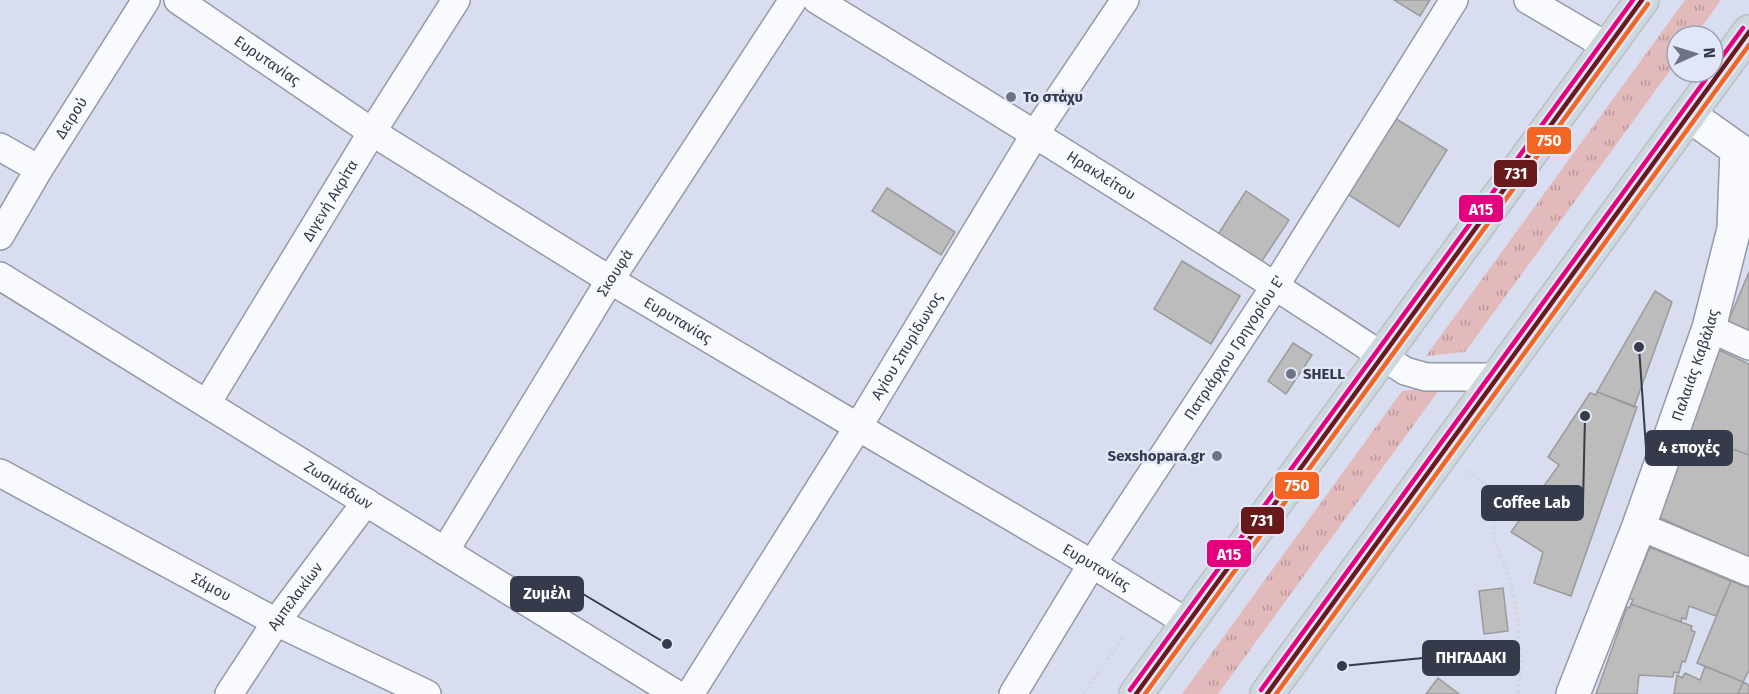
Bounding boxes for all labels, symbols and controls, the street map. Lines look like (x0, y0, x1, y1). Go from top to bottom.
north arrow (1665, 24, 1725, 84)
street label: Ευρυτανίας (231, 32, 304, 90)
text: N (1700, 47, 1719, 59)
place label: Το στάχυ (1023, 88, 1083, 106)
marker: Το στάχυ (1004, 90, 1018, 104)
street label: Δειρού (51, 94, 91, 142)
line badge: 750 (1526, 126, 1572, 155)
text: 750 (1536, 131, 1562, 150)
street label: Ηρακλείτου (1063, 147, 1139, 204)
street label: Διγενή Ακρίτα (299, 157, 362, 244)
line badge: 731 (1493, 159, 1538, 188)
text: 731 (1505, 164, 1527, 183)
line badge: Α15 (1458, 194, 1504, 223)
text: Α15 (1468, 200, 1494, 219)
street label: Σκουφά (593, 246, 637, 300)
street label: Πατριάρχου Γρηγορίου Ε' (1180, 272, 1288, 423)
street label: Αγίου Σπυρίδωνος (868, 289, 946, 403)
street label: Ευρυτανίας (641, 293, 715, 347)
street label: Παλαιάς Καβάλας (1668, 307, 1722, 423)
place label: SHELL (1303, 365, 1345, 383)
marker: SHELL (1284, 367, 1298, 381)
callout: 4 εποχές (1646, 431, 1732, 465)
text: 4 εποχές (1658, 438, 1720, 457)
place label: Sexshopara.gr (1108, 447, 1206, 465)
marker: Sexshopara.gr (1210, 449, 1224, 463)
street label: Ζωσιμάδων (301, 457, 377, 514)
line badge: 750 (1274, 471, 1320, 500)
text: 750 (1284, 476, 1310, 495)
callout: Coffee Lab (1482, 486, 1583, 520)
text: Coffee Lab (1493, 493, 1571, 512)
line badge: 731 (1240, 506, 1285, 535)
text: 731 (1251, 511, 1273, 530)
line badge: Α15 (1206, 539, 1252, 568)
street label: Ευρυτανίας (1060, 540, 1134, 595)
text: Α15 (1216, 545, 1242, 564)
street label: Αμπελακίων (264, 558, 327, 634)
street label: Σάμου (188, 569, 234, 605)
callout: Ζυμέλι (511, 577, 583, 611)
text: Ζυμέλι (523, 584, 571, 603)
callout: ΠΗΓΑΔΑΚΙ (1423, 641, 1519, 675)
text: ΠΗΓΑΔΑΚΙ (1435, 648, 1507, 667)

